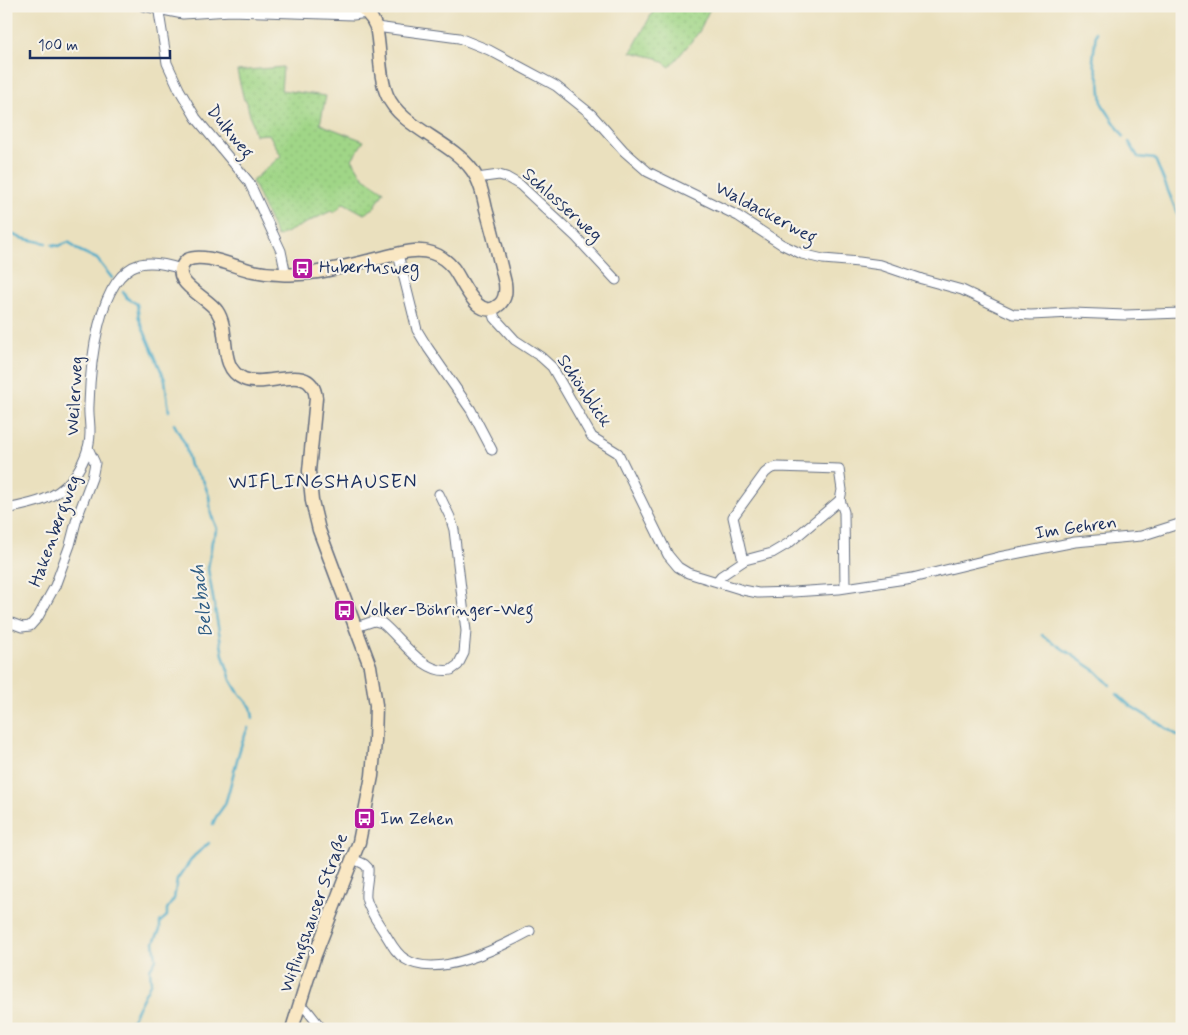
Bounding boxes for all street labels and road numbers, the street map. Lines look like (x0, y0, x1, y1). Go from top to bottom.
street label: Dulkweg (199, 100, 259, 165)
street label: Schlosserweg (516, 163, 607, 248)
street label: Waldackerweg (710, 176, 821, 252)
street label: Schönblick (551, 350, 617, 432)
street label: Weilerweg (61, 356, 89, 436)
street label: Hakenbergweg (24, 472, 88, 591)
street label: Im Gehren (1034, 510, 1118, 546)
street label: Wiflingshauser Straße (274, 830, 356, 997)

